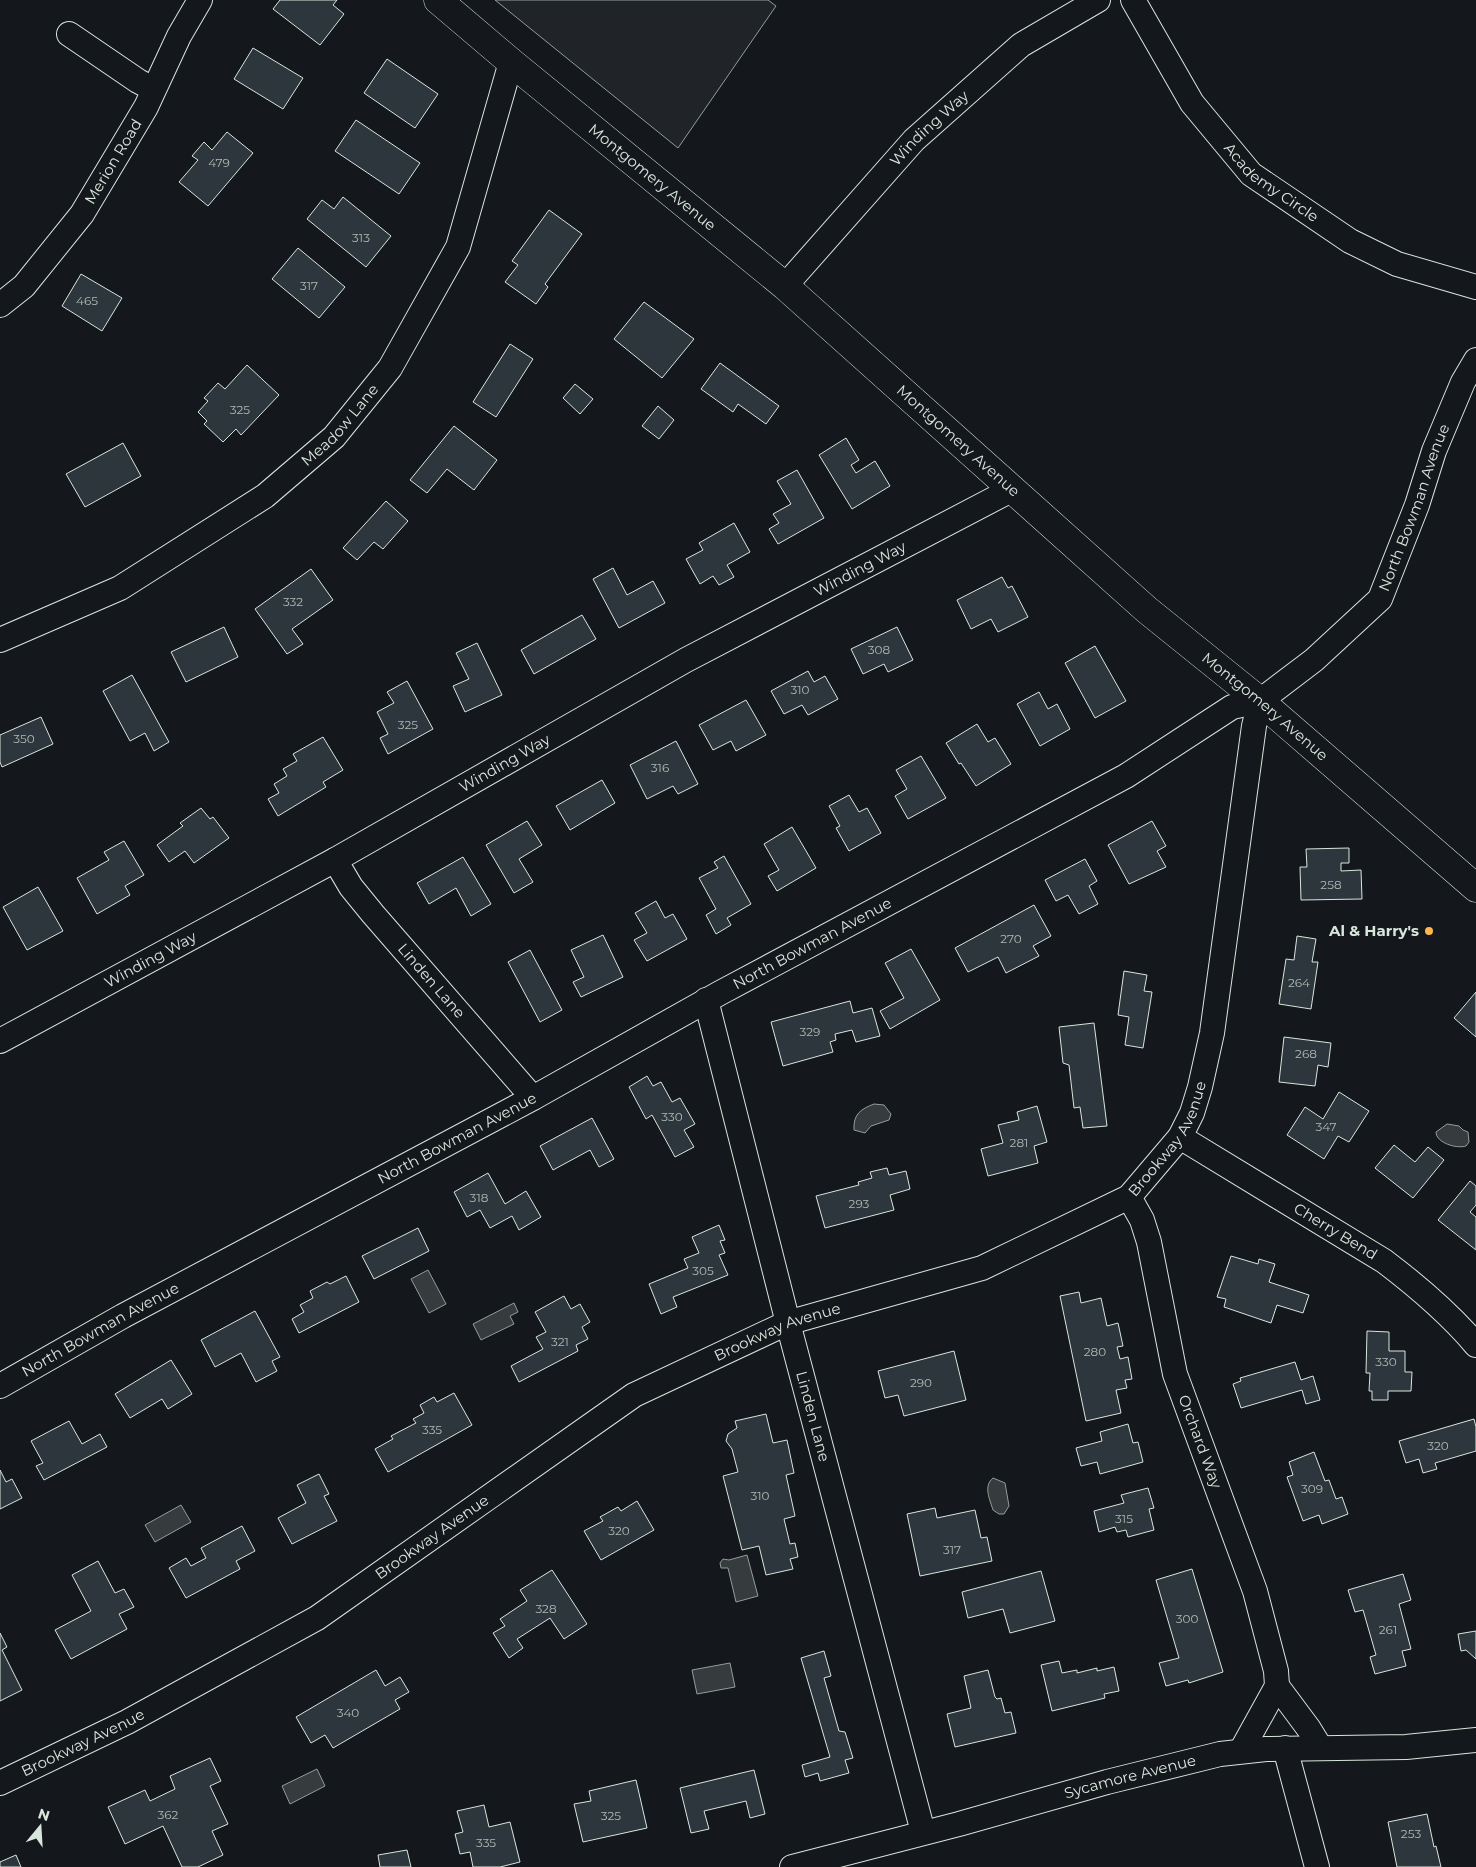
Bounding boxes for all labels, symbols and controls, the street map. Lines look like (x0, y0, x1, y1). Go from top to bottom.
street label: Winding Way (886, 85, 973, 170)
street label: Merion Road (80, 115, 146, 208)
street label: Montgomery Avenue (585, 119, 720, 235)
street label: Academy Circle (1220, 139, 1322, 226)
house number: 479 (208, 155, 230, 170)
house number: 313 (352, 230, 370, 245)
house number: 317 (300, 278, 318, 293)
house number: 465 (76, 293, 98, 308)
street label: Meadow Lane (297, 380, 382, 470)
street label: Montgomery Avenue (893, 380, 1024, 501)
house number: 325 (230, 402, 250, 417)
street label: North Bowman Avenue (1374, 421, 1453, 594)
street label: Winding Way (810, 536, 910, 601)
house number: 332 (283, 594, 303, 609)
house number: 308 (868, 642, 891, 657)
street label: Montgomery Avenue (1198, 648, 1332, 765)
house number: 310 (790, 682, 810, 697)
house number: 325 (398, 717, 418, 732)
street label: Winding Way (455, 729, 554, 796)
house number: 350 (13, 731, 35, 746)
house number: 316 (651, 760, 669, 775)
house number: 258 (1320, 877, 1342, 892)
street label: North Bowman Avenue (729, 893, 895, 993)
place label: Al & Harry's (1328, 921, 1419, 940)
marker: Al & Harry's (1423, 925, 1435, 937)
street label: Winding Way (101, 926, 200, 992)
house number: 270 (1000, 931, 1022, 946)
street label: Linden Lane (394, 939, 469, 1022)
house number: 264 (1288, 975, 1310, 990)
house number: 329 (800, 1024, 820, 1039)
house number: 268 (1295, 1046, 1317, 1061)
street label: Brookway Avenue (1124, 1079, 1210, 1200)
street label: North Bowman Avenue (374, 1088, 540, 1188)
house number: 330 (661, 1109, 683, 1124)
house number: 347 (1315, 1119, 1337, 1134)
house number: 281 (1010, 1135, 1028, 1150)
house number: 318 (470, 1190, 489, 1205)
house number: 293 (849, 1196, 870, 1211)
street label: Cherry Bend (1290, 1198, 1381, 1264)
house number: 305 (692, 1263, 714, 1278)
street label: North Bowman Avenue (18, 1278, 182, 1381)
street label: Brookway Avenue (711, 1298, 843, 1365)
house number: 321 (551, 1334, 569, 1349)
house number: 280 (1084, 1344, 1106, 1359)
house number: 330 (1375, 1354, 1397, 1369)
street label: Linden Lane (792, 1369, 834, 1464)
house number: 290 (910, 1375, 932, 1390)
street label: Orchard Way (1174, 1392, 1227, 1492)
house number: 335 (422, 1422, 442, 1437)
house number: 320 (1427, 1438, 1449, 1453)
house number: 309 (1301, 1481, 1323, 1496)
house number: 310 (750, 1488, 770, 1503)
street label: Brookway Avenue (371, 1490, 492, 1583)
house number: 315 (1115, 1511, 1133, 1526)
house number: 320 (608, 1523, 630, 1538)
house number: 317 (943, 1542, 961, 1557)
house number: 328 (535, 1601, 557, 1616)
house number: 300 (1176, 1611, 1198, 1626)
house number: 261 (1379, 1622, 1397, 1637)
street label: Brookway Avenue (18, 1704, 148, 1780)
house number: 340 (337, 1705, 359, 1720)
street label: Sycamore Avenue (1062, 1750, 1198, 1803)
north arrow (15, 1802, 65, 1852)
text: N (36, 1804, 52, 1825)
house number: 362 (158, 1807, 179, 1822)
house number: 325 (601, 1808, 621, 1823)
house number: 253 (1401, 1826, 1421, 1841)
house number: 335 (476, 1835, 496, 1850)

